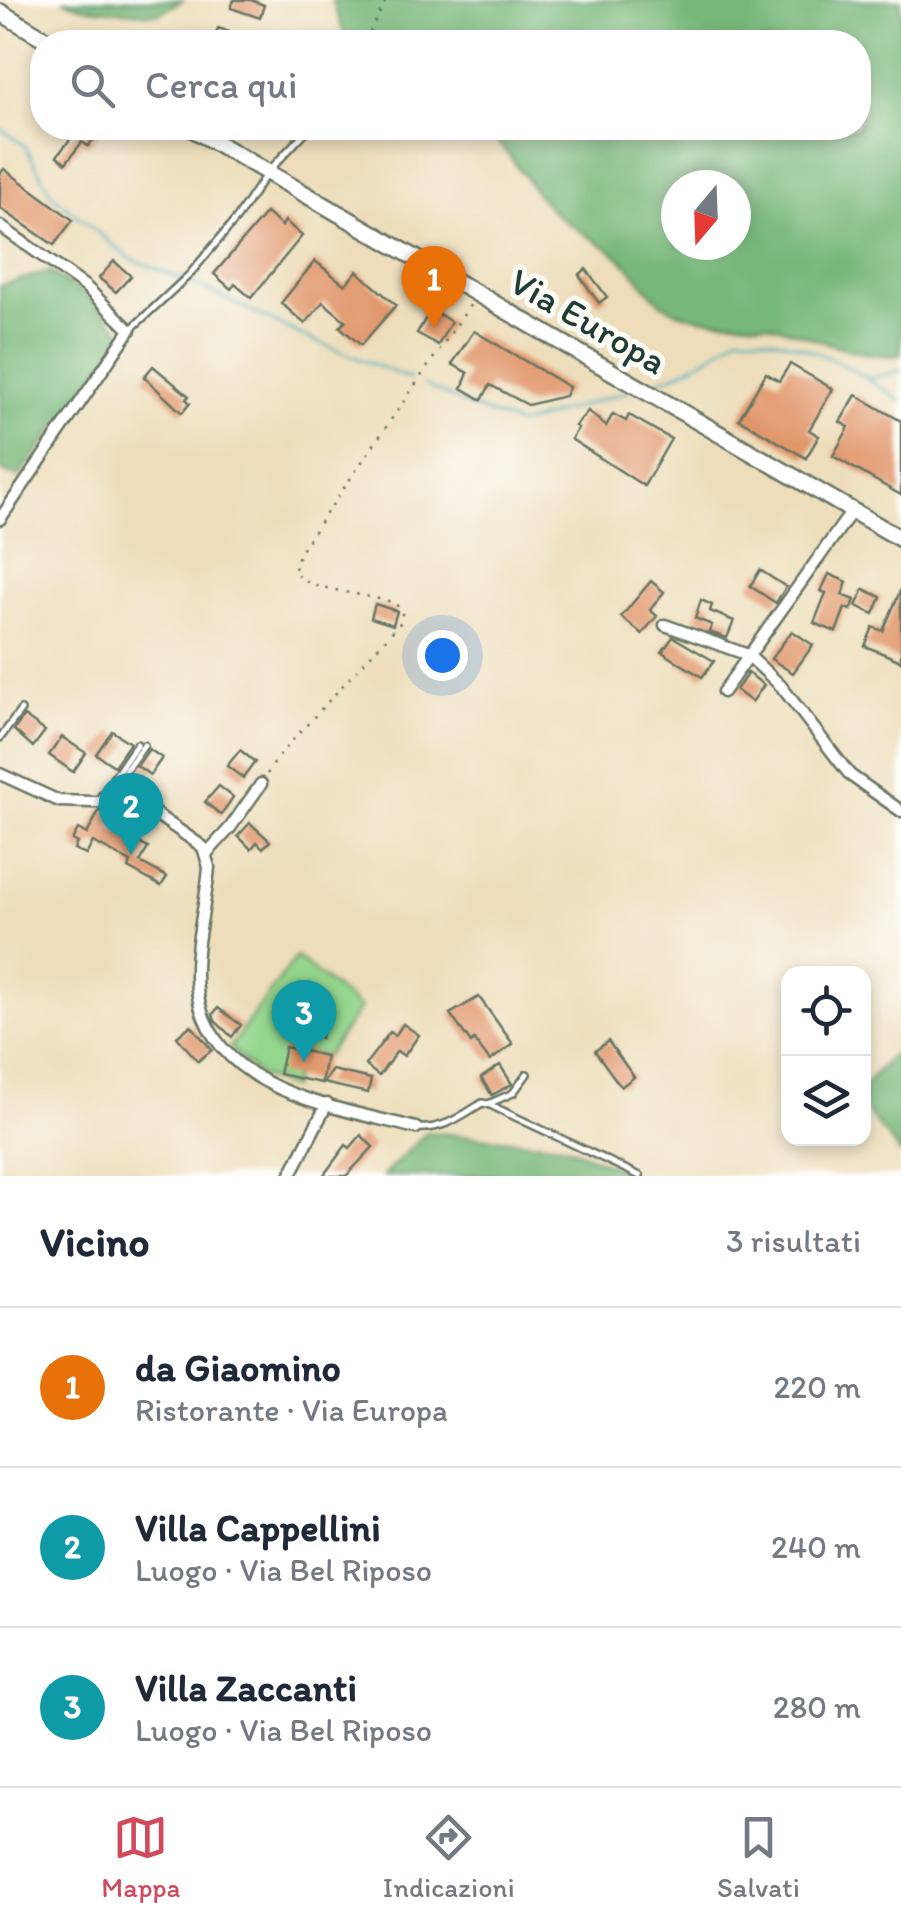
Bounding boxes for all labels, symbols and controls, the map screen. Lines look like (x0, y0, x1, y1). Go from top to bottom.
search box (30, 30, 871, 140)
icon: search (65, 58, 120, 113)
text: Cerca qui (145, 62, 297, 108)
north arrow (661, 170, 751, 260)
pin: 1 (402, 245, 466, 328)
street label: Via Europa (501, 258, 675, 384)
your location (417, 630, 468, 681)
pin: 2 (98, 772, 164, 855)
map controls (781, 966, 871, 1146)
button: locate (781, 966, 871, 1056)
pin: 3 (272, 980, 336, 1062)
button: layers (781, 1056, 871, 1146)
text: Vicino (40, 1216, 150, 1267)
text: 3 risultati (726, 1222, 861, 1260)
text: da Giaomino (135, 1345, 341, 1391)
text: 1 (65, 1368, 80, 1406)
text: 220 m (774, 1368, 861, 1406)
text: Ristorante · Via Europa (135, 1391, 448, 1429)
text: Villa Cappellini (135, 1505, 381, 1551)
text: 2 (64, 1528, 81, 1566)
text: 240 m (771, 1528, 861, 1566)
text: Luogo · Via Bel Riposo (135, 1551, 432, 1589)
text: Villa Zaccanti (135, 1665, 357, 1711)
text: 3 (64, 1688, 81, 1726)
text: 280 m (773, 1688, 861, 1726)
text: Luogo · Via Bel Riposo (135, 1711, 432, 1749)
tab: Mappa (101, 1810, 180, 1904)
tab: Indicazioni (383, 1810, 515, 1904)
tab: Salvati (717, 1810, 800, 1904)

